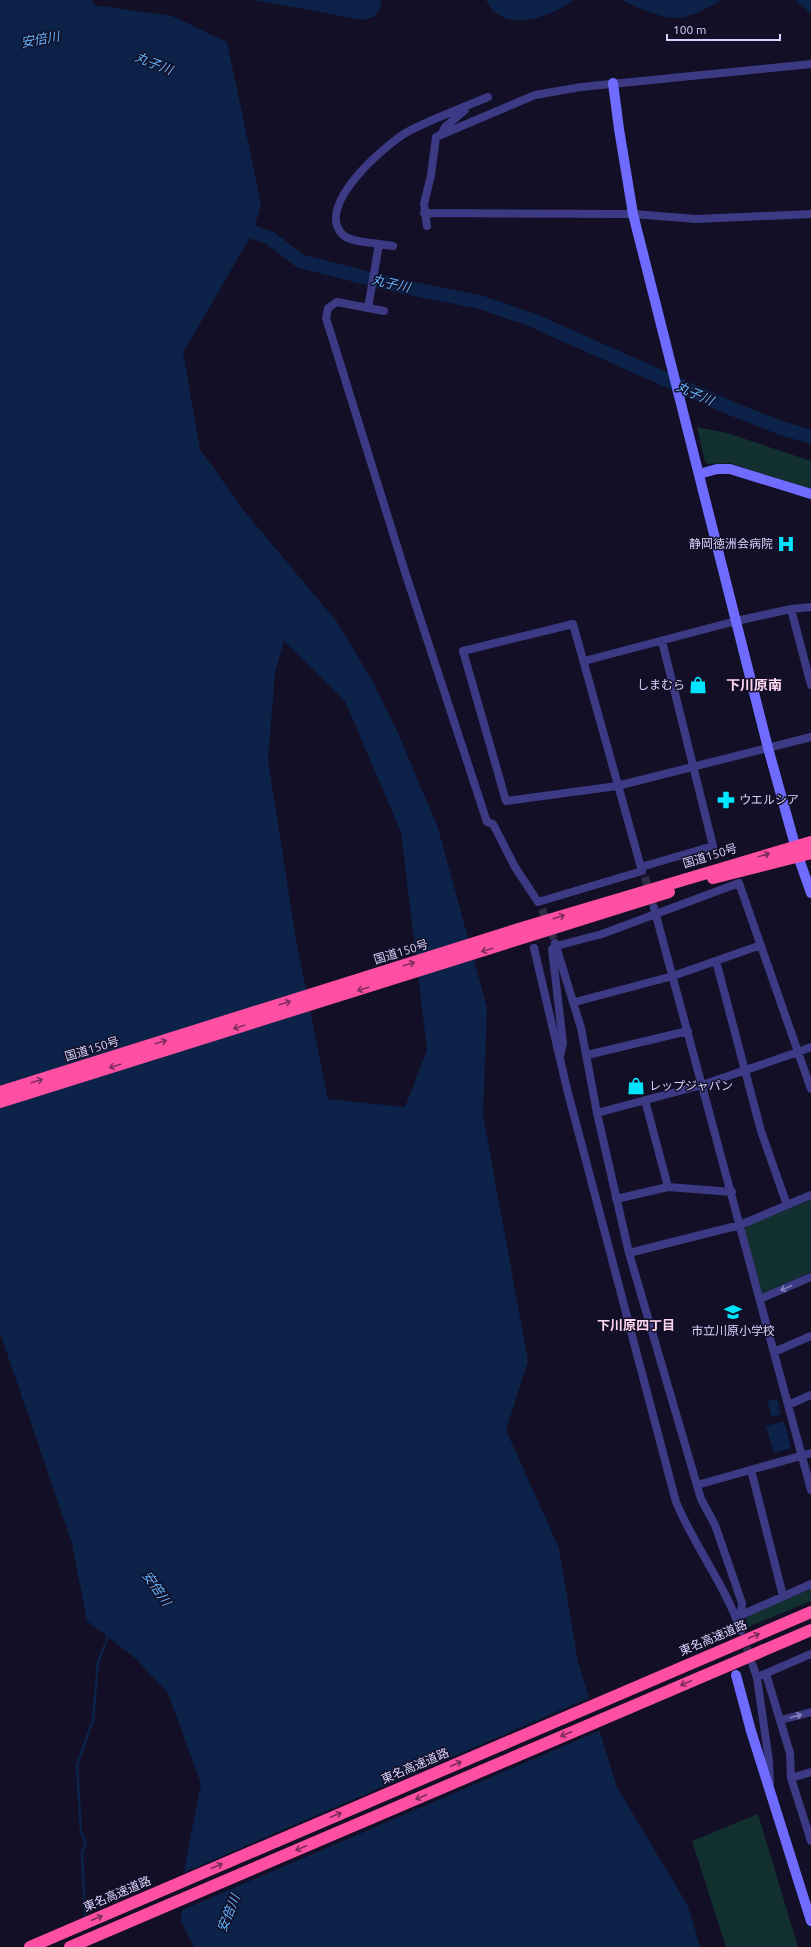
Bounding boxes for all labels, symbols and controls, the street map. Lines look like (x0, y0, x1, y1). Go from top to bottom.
scale bar (667, 16, 780, 42)
text: 100 m (673, 23, 706, 36)
water label: 安倍川 (20, 28, 62, 49)
water label: 丸子川 (133, 49, 177, 78)
water label: 丸子川 (370, 272, 414, 295)
water label: 丸子川 (674, 379, 717, 408)
hospital icon: 静岡徳洲会病院 (776, 534, 796, 554)
place label: 静岡徳洲会病院 (689, 537, 773, 550)
shop icon: しまむら (688, 675, 708, 695)
district label: 下川原南 (726, 677, 782, 693)
place label: しまむら (637, 678, 685, 691)
pharmacy icon: ウエルシア (716, 790, 736, 810)
place label: ウエルシア (739, 793, 799, 806)
street label: 国道150号 (681, 841, 739, 870)
one-way arrow (757, 851, 770, 858)
one-way arrow (552, 913, 565, 920)
street label: 国道150号 (372, 937, 430, 966)
one-way arrow (481, 947, 494, 954)
one-way arrow (403, 960, 416, 967)
one-way arrow (358, 985, 370, 993)
one-way arrow (279, 999, 292, 1006)
one-way arrow (234, 1024, 246, 1032)
street label: 国道150号 (63, 1034, 121, 1063)
one-way arrow (155, 1037, 167, 1045)
one-way arrow (109, 1063, 122, 1070)
one-way arrow (31, 1076, 43, 1084)
shop icon: レップジャパン (626, 1076, 646, 1096)
place label: レップジャパン (649, 1079, 733, 1092)
one-way arrow (780, 1285, 792, 1292)
school or university icon: 市立川原小学校 (723, 1302, 743, 1322)
district label: 下川原四丁目 (597, 1318, 675, 1332)
place label: 市立川原小学校 (691, 1324, 775, 1337)
water label: 安倍川 (140, 1568, 175, 1610)
street label: 東名高速道路 (677, 1617, 748, 1658)
one-way arrow (747, 1632, 759, 1639)
one-way arrow (680, 1680, 692, 1688)
one-way arrow (789, 1712, 802, 1719)
one-way arrow (561, 1731, 573, 1739)
street label: 東名高速道路 (379, 1745, 450, 1786)
one-way arrow (449, 1760, 461, 1767)
one-way arrow (415, 1793, 427, 1801)
one-way arrow (330, 1811, 342, 1818)
one-way arrow (296, 1845, 308, 1852)
one-way arrow (210, 1862, 222, 1870)
street label: 東名高速道路 (81, 1873, 152, 1914)
water label: 安倍川 (214, 1890, 243, 1934)
one-way arrow (91, 1913, 103, 1921)

